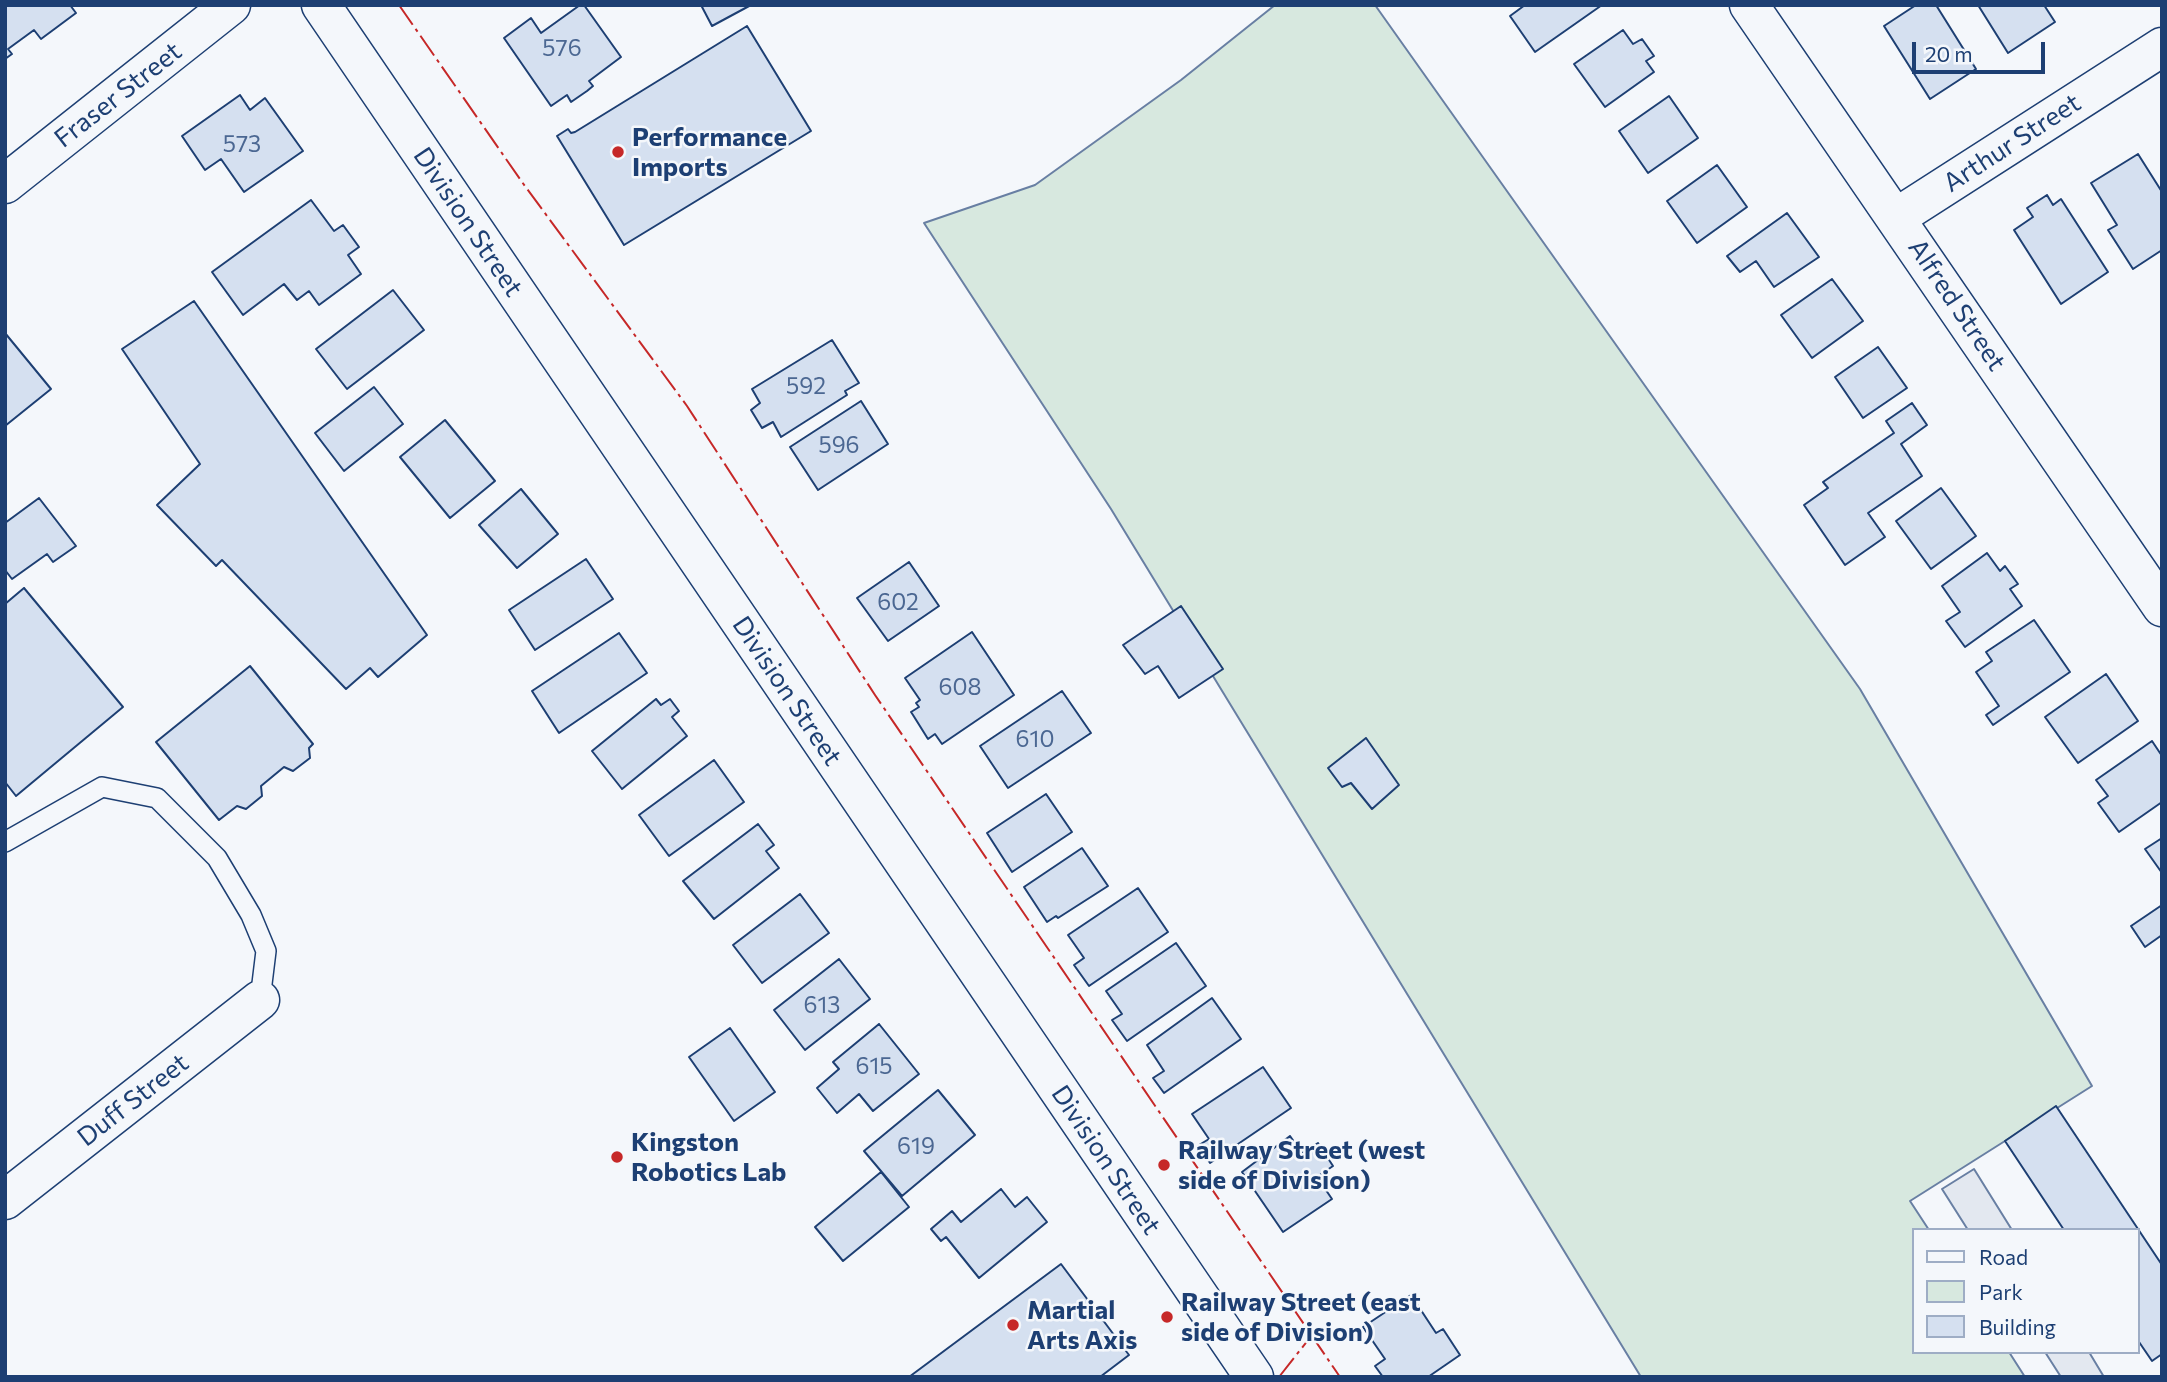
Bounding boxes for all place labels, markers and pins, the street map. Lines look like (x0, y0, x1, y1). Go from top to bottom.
place label: Performance Imports (632, 121, 787, 182)
marker: Performance Imports (610, 144, 626, 160)
place label: Kingston Robotics Lab (631, 1126, 786, 1188)
place label: Railway Street (west side of Division) (1178, 1134, 1425, 1196)
marker: Kingston Robotics Lab (609, 1149, 625, 1165)
marker: Railway Street (west side of Division) (1156, 1157, 1172, 1173)
place label: Railway Street (east side of Division) (1181, 1286, 1421, 1348)
place label: Martial Arts Axis (1027, 1294, 1137, 1356)
marker: Railway Street (east side of Division) (1159, 1309, 1175, 1325)
marker: Martial Arts Axis (1005, 1317, 1021, 1333)

